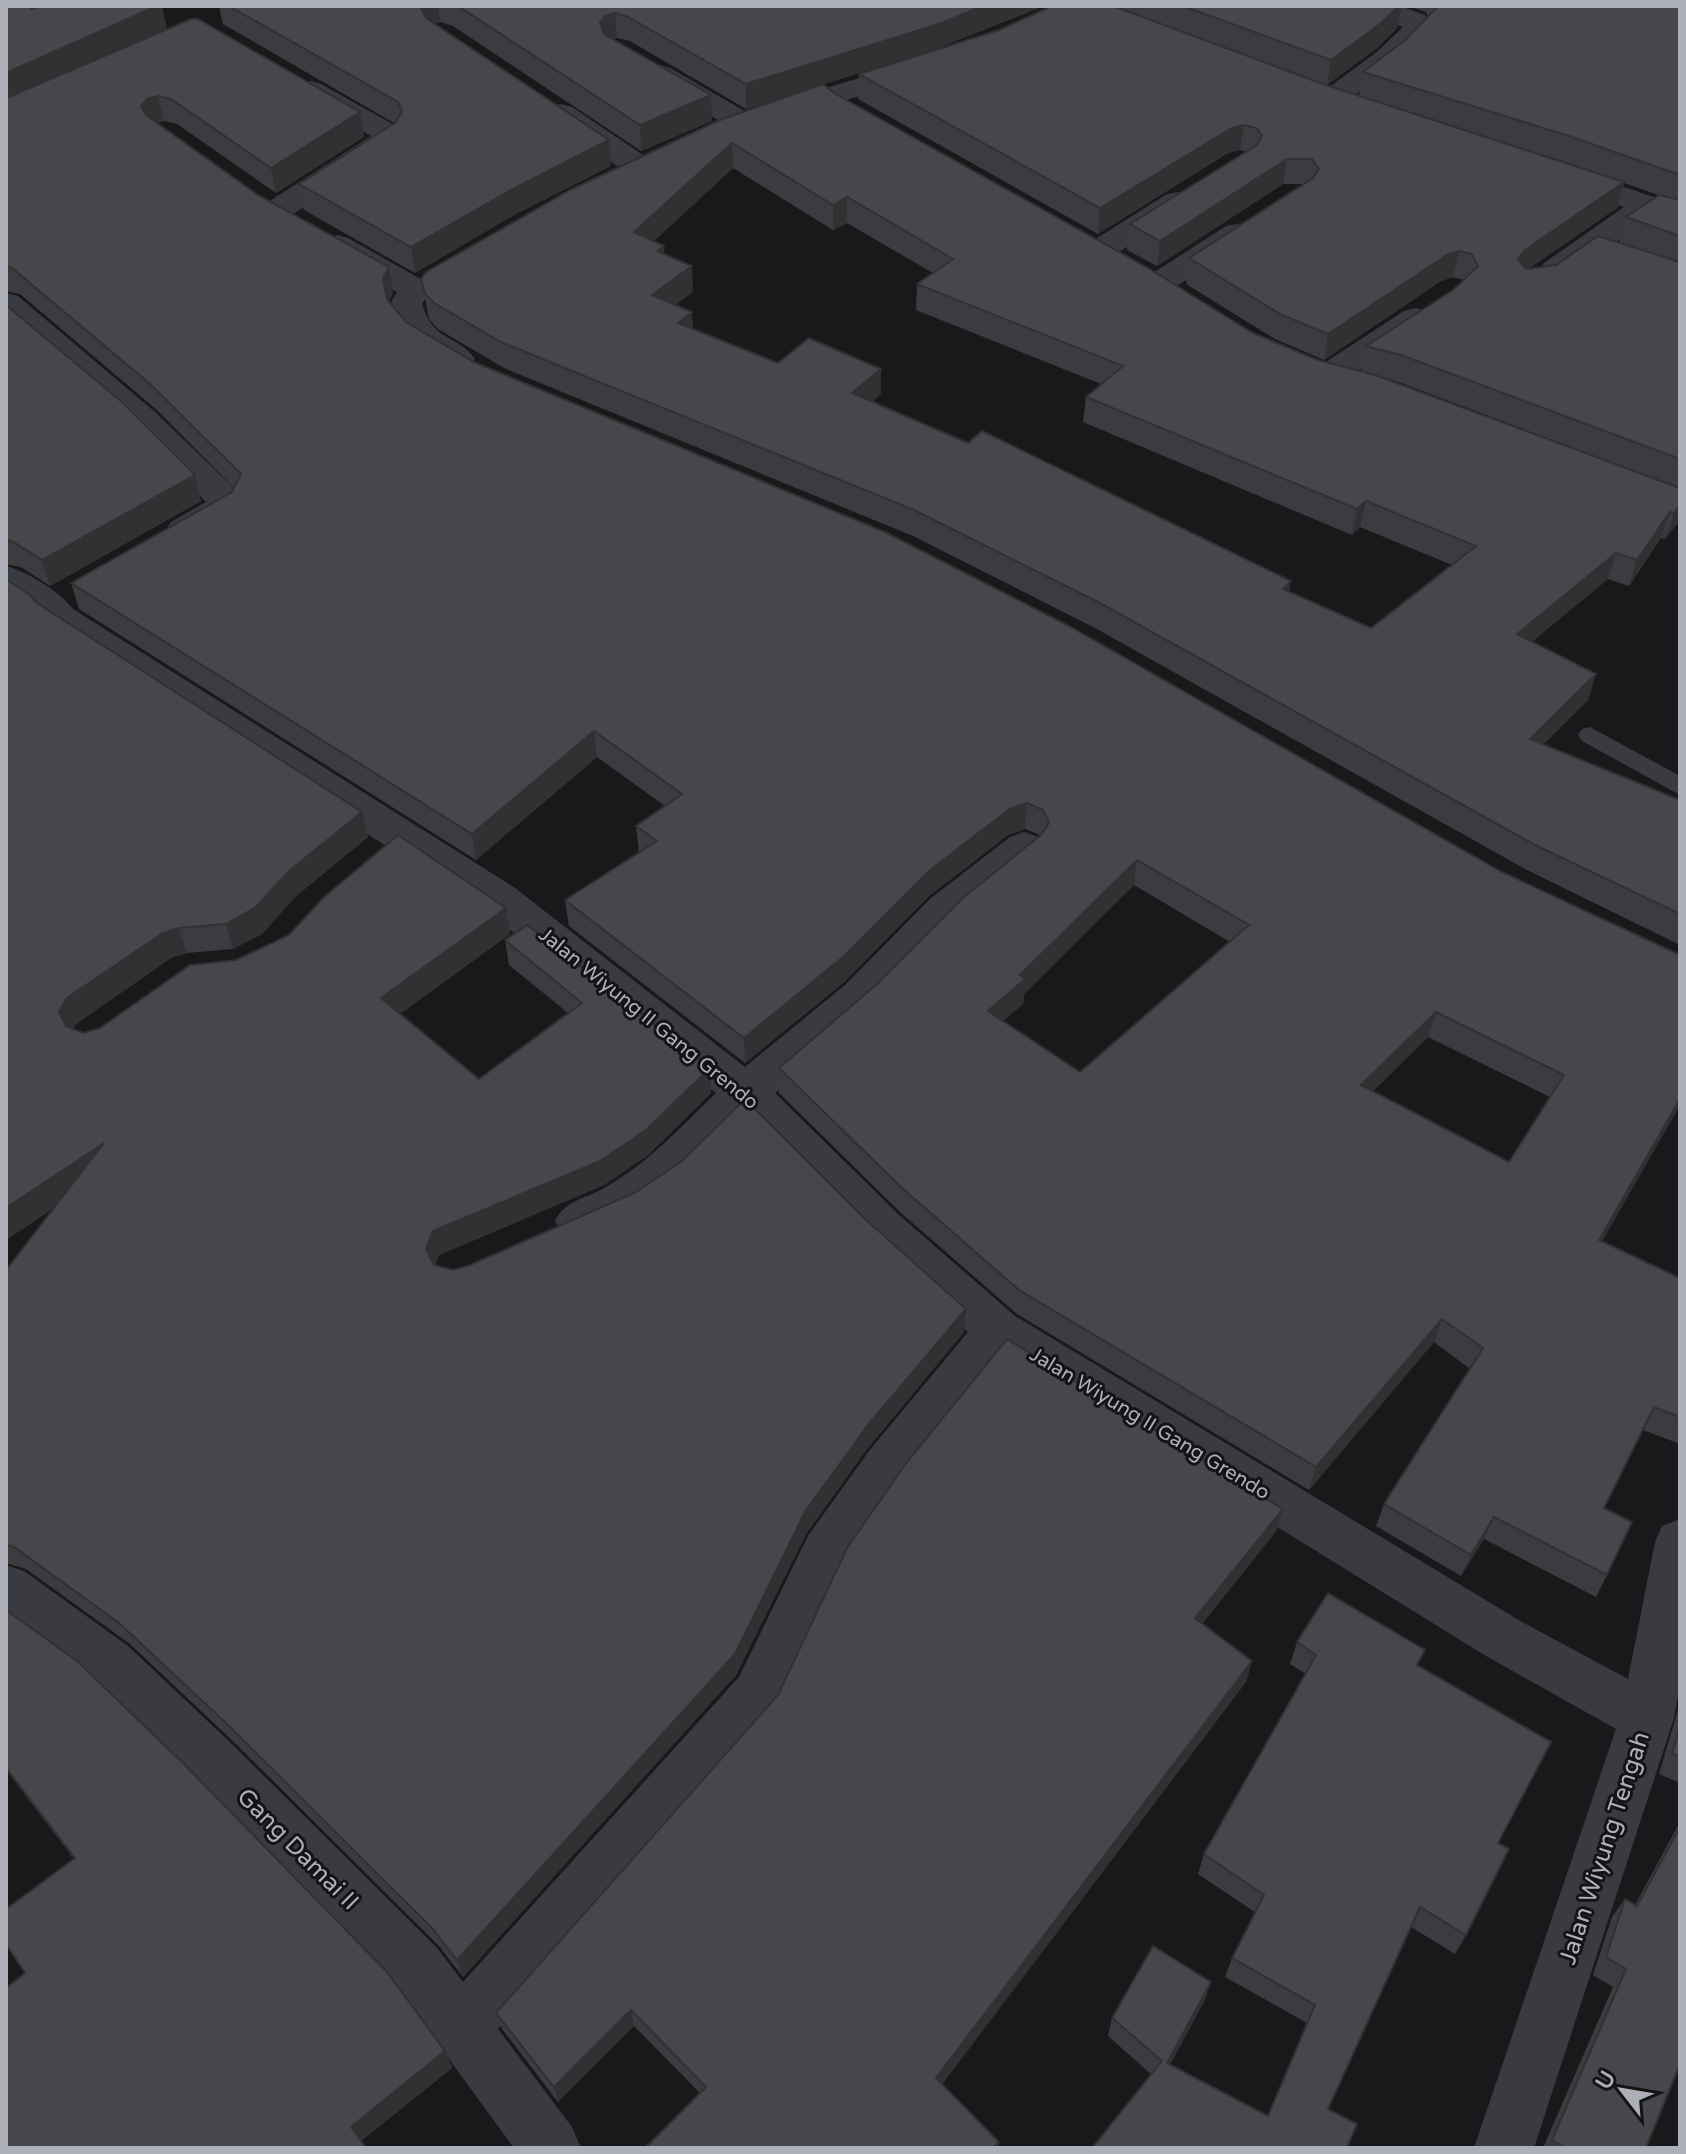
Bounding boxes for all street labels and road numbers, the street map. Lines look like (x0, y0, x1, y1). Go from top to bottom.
street label: Jalan Wiyung II Gang Grendo (534, 923, 763, 1115)
street label: Jalan Wiyung II Gang Grendo (1025, 1343, 1274, 1505)
street label: Jalan Wiyung Tengah (1553, 1728, 1656, 1968)
street label: Gang Damai II (231, 1782, 365, 1916)

